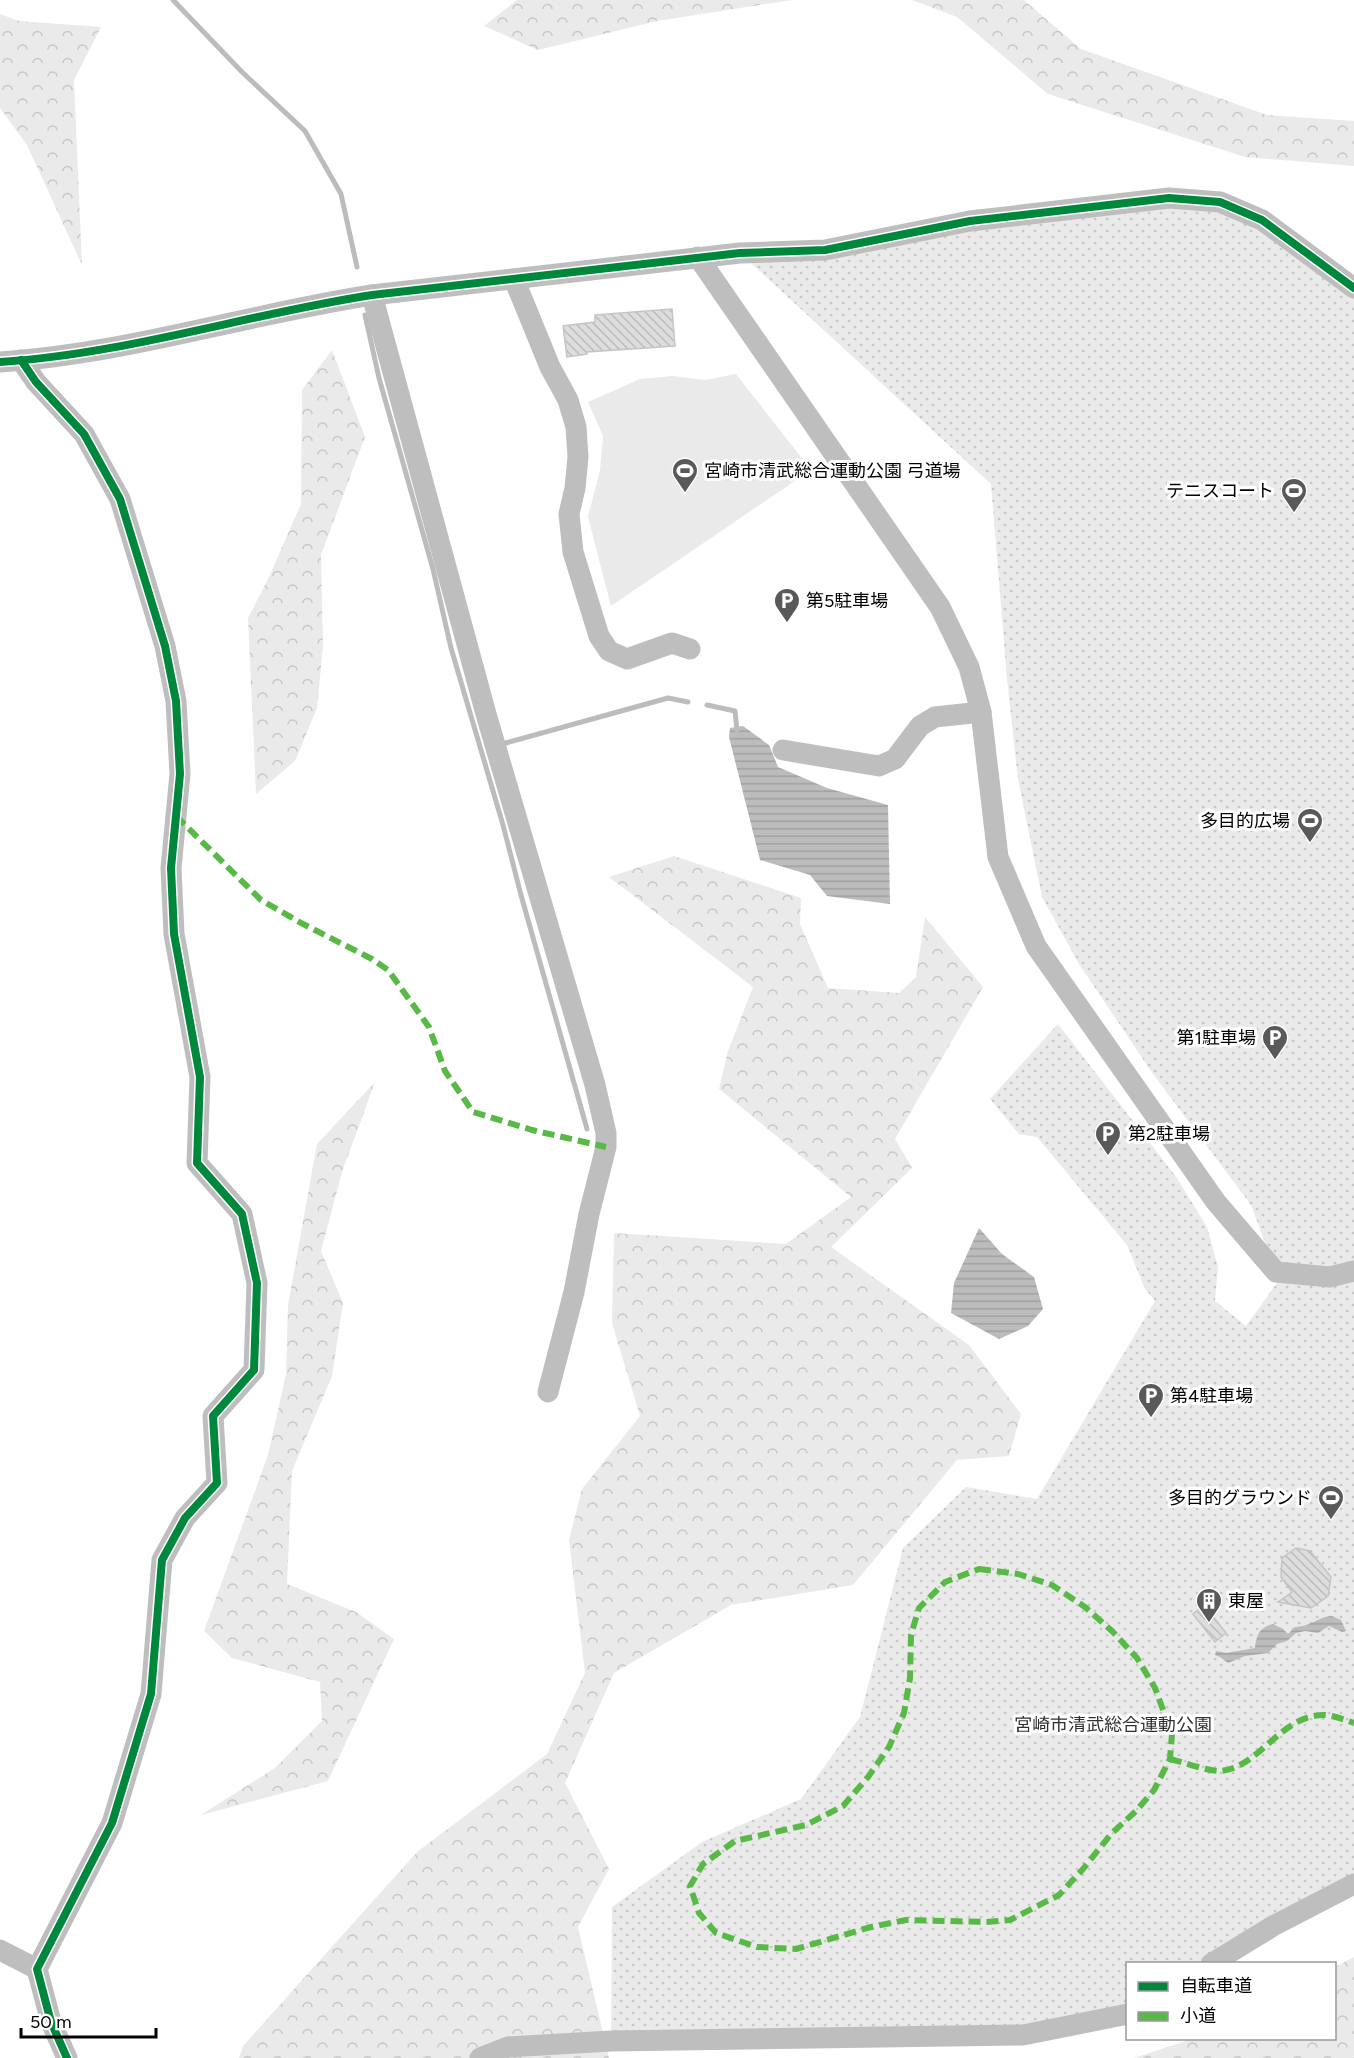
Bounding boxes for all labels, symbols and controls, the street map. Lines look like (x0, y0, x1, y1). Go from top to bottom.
sports icon: 宮崎市清武総合運動公園 弓道場 (670, 456, 700, 494)
place label: 宮崎市清武総合運動公園 弓道場 (704, 460, 960, 482)
sports icon: テニスコート (1279, 476, 1309, 514)
place label: テニスコート (1166, 480, 1274, 502)
parking icon: 第5駐車場 (772, 586, 802, 624)
place label: 第5駐車場 (806, 590, 888, 612)
sports icon: 多目的広場 (1295, 806, 1325, 844)
place label: 多目的広場 (1200, 810, 1290, 832)
parking icon: 第1駐車場 (1260, 1023, 1290, 1061)
place label: 第1駐車場 (1177, 1027, 1256, 1049)
parking icon: 第2駐車場 (1093, 1119, 1123, 1157)
place label: 第2駐車場 (1128, 1123, 1210, 1145)
parking icon: 第4駐車場 (1136, 1381, 1166, 1419)
place label: 第4駐車場 (1170, 1385, 1253, 1407)
sports icon: 多目的グラウンド (1316, 1483, 1346, 1521)
place label: 多目的グラウンド (1168, 1487, 1312, 1509)
building icon: 東屋 (1194, 1586, 1224, 1624)
place label: 東屋 (1228, 1590, 1264, 1612)
park label: 宮崎市清武総合運動公園 (1014, 1714, 1212, 1736)
legend (1126, 1962, 1336, 2040)
text: 自転車道 (1180, 1975, 1252, 1997)
scale bar (21, 2001, 156, 2039)
text: 小道 (1180, 2005, 1216, 2027)
text: 50 m (30, 2011, 72, 2033)

